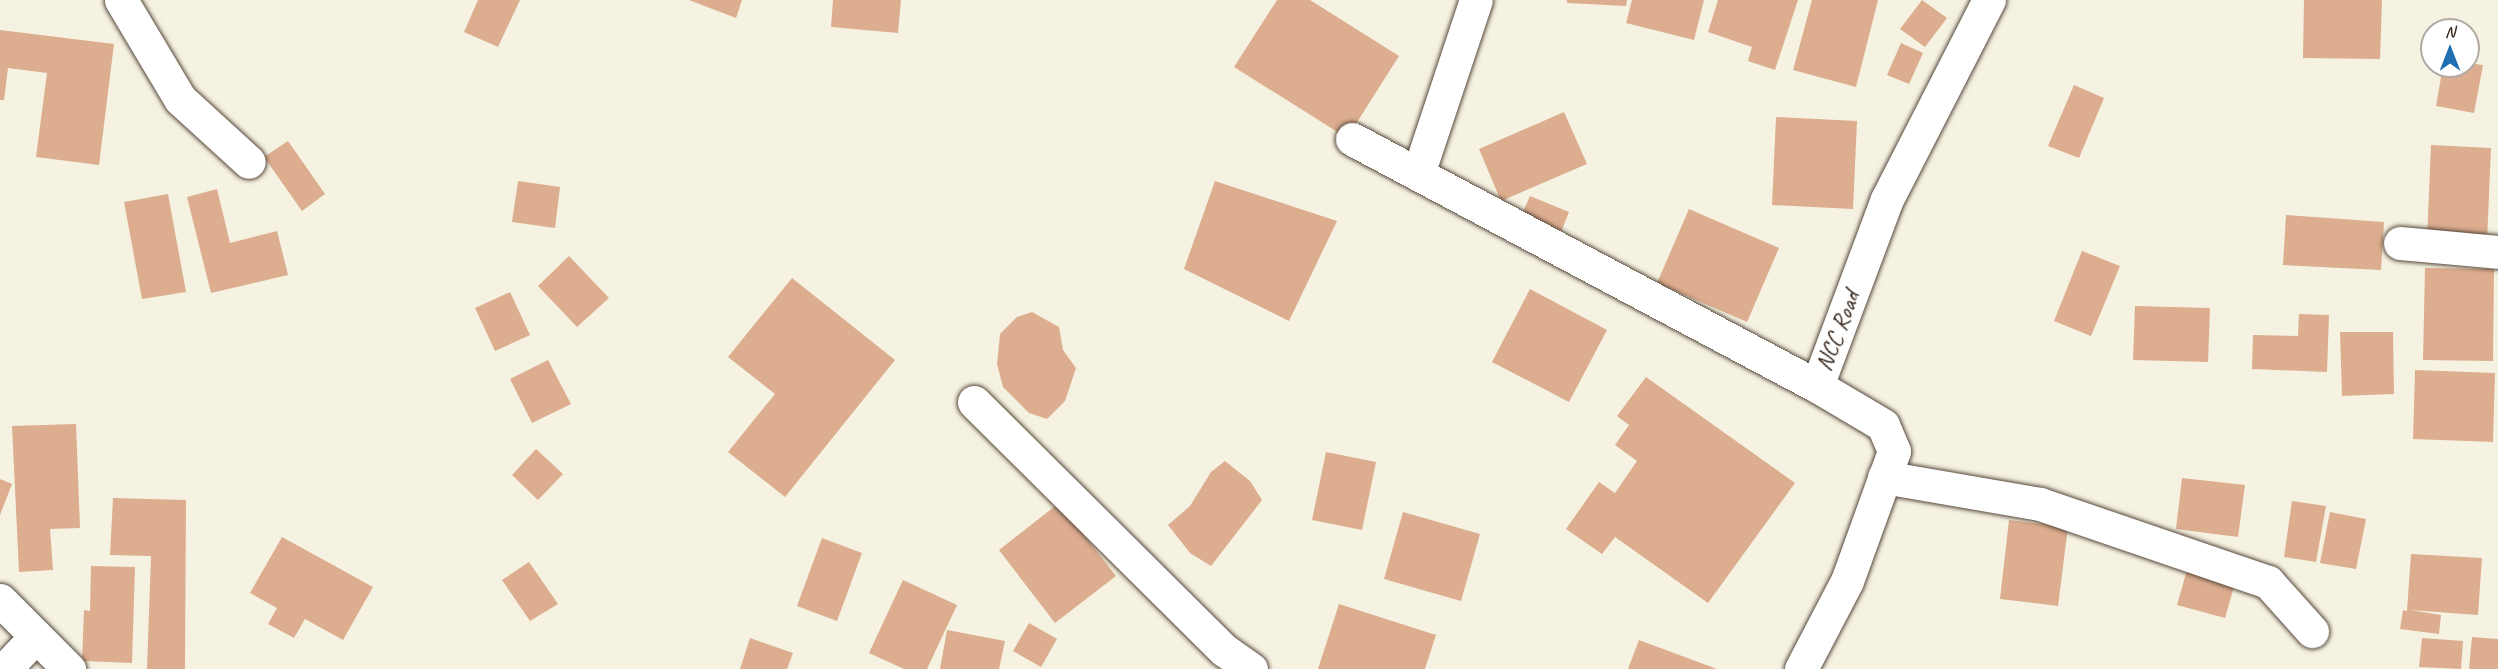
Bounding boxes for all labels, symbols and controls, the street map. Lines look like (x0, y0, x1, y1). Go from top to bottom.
north arrow (2420, 18, 2480, 78)
text: N (2445, 22, 2455, 42)
street label: NCC Road (1810, 287, 1866, 375)

